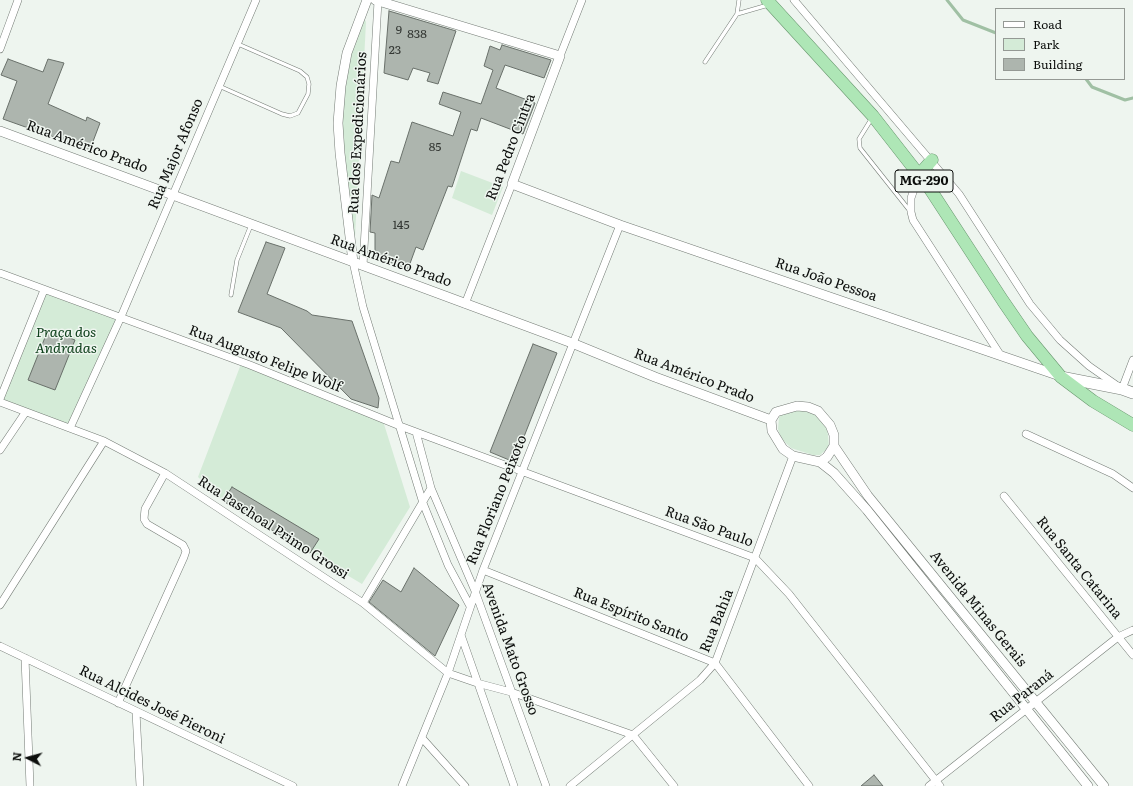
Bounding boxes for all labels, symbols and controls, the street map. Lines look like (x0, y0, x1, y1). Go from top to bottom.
legend (995, 8, 1125, 80)
text: Road (1033, 15, 1062, 33)
house number: 9 (396, 23, 402, 37)
house number: 838 (407, 27, 427, 41)
text: Park (1033, 35, 1059, 53)
house number: 23 (389, 43, 401, 57)
street label: Rua dos Expedicionários (345, 52, 371, 214)
text: Building (1033, 55, 1082, 73)
street label: Rua Pedro Cintra (483, 91, 539, 203)
street label: Rua Major Afonso (145, 96, 207, 212)
street label: Rua Américo Prado (24, 117, 150, 177)
house number: 85 (429, 140, 441, 154)
road number: MG-290 (895, 170, 953, 192)
house number: 145 (392, 218, 410, 232)
street label: Rua Américo Prado (328, 231, 454, 291)
street label: Rua João Pessoa (773, 255, 879, 305)
street label: Rua Augusto Felipe Wolf (186, 322, 344, 396)
park label: Praça dos Andradas (35, 325, 97, 358)
street label: Rua Américo Prado (631, 345, 757, 407)
street label: Rua Floriano Peixoto (463, 433, 531, 567)
street label: Rua Paschoal Primo Grossi (194, 473, 352, 583)
street label: Rua São Paulo (663, 503, 755, 551)
street label: Rua Santa Catarina (1033, 513, 1125, 623)
street label: Avenida Minas Gerais (926, 548, 1030, 670)
street label: Avenida Mato Grosso (478, 580, 542, 718)
street label: Rua Espírito Santo (571, 584, 691, 646)
street label: Rua Bahia (697, 587, 737, 655)
street label: Rua Alcides José Pieroni (76, 662, 228, 748)
street label: Rua Paraná (987, 666, 1057, 726)
north arrow (8, 738, 48, 778)
text: N (8, 751, 25, 762)

